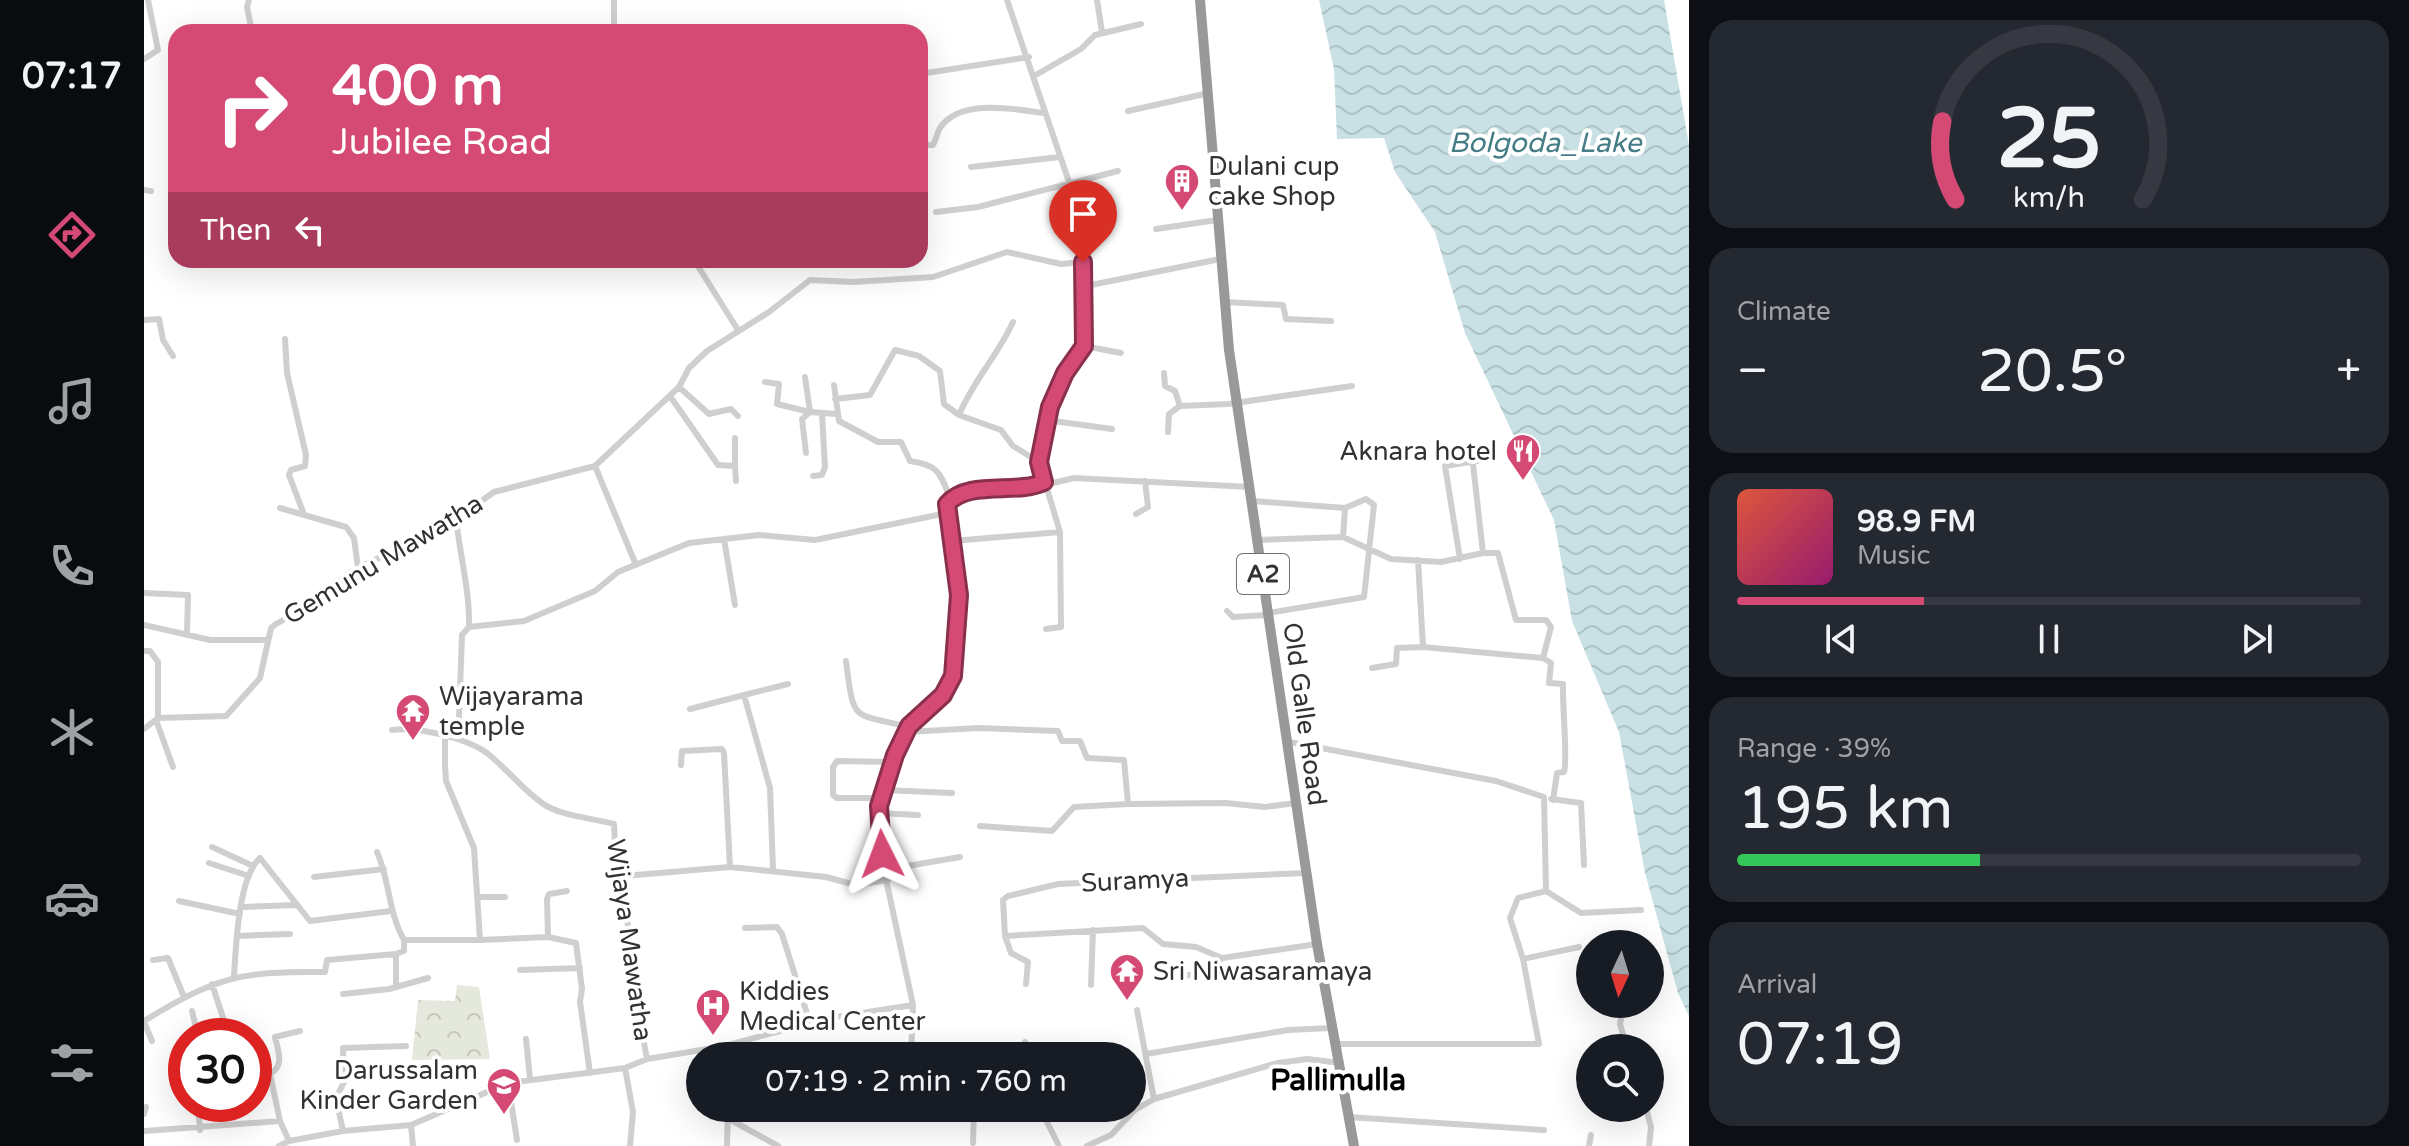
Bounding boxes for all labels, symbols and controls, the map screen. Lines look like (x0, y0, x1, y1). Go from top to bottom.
text: 400 m (332, 53, 503, 120)
text: 07:17 (22, 55, 122, 98)
icon: right (200, 56, 304, 160)
text: 25 (1997, 90, 2101, 190)
text: Jubilee Road (332, 121, 552, 164)
water label: Bolgoda_Lake (1449, 126, 1643, 160)
place label: Dulani cup cake Shop (1208, 151, 1339, 212)
building icon: Dulani cup cake Shop (1163, 162, 1201, 212)
pin (1049, 180, 1117, 262)
text: km/h (2013, 181, 2085, 215)
icon: arrive (1061, 192, 1105, 236)
icon: directions (44, 207, 100, 263)
icon: left (288, 208, 332, 252)
text: Then (200, 212, 272, 249)
text: Climate (1737, 296, 1831, 327)
text: 20.5° (1977, 336, 2127, 408)
text: − (1737, 345, 1768, 398)
text: + (2336, 345, 2361, 398)
icon: music (44, 373, 100, 429)
restaurant icon: Aknara hotel (1504, 432, 1542, 482)
place label: Aknara hotel (1339, 436, 1497, 467)
street label: Gemunu Mawatha (278, 488, 489, 631)
text: 98.9 FM (1857, 503, 1976, 540)
icon: phone (44, 538, 100, 594)
text: Music (1857, 540, 1930, 571)
road number: A2 (1237, 554, 1289, 594)
icon: previous (1819, 617, 1863, 661)
icon: pause (2027, 617, 2071, 661)
icon: next (2235, 617, 2279, 661)
street label: Old Galle Road (1276, 621, 1333, 808)
place label: Wijayarama temple (439, 681, 584, 742)
temple icon: Wijayarama temple (394, 692, 432, 742)
icon: climate (44, 704, 100, 760)
text: Range · 39% (1737, 733, 1891, 764)
text: 195 km (1737, 773, 1953, 845)
position arrow (840, 812, 924, 896)
street label: Wijaya Mawatha (600, 837, 659, 1043)
street label: Suramya (1080, 862, 1190, 899)
icon: car (44, 870, 100, 926)
north arrow (1576, 930, 1664, 1018)
map controls (1576, 930, 1664, 1122)
temple icon: Sri Niwasaramaya (1108, 952, 1146, 1002)
place label: Sri Niwasaramaya (1153, 956, 1372, 987)
text: Arrival (1737, 969, 1817, 1000)
place label: Kiddies Medical Center (739, 976, 925, 1037)
hospital icon: Kiddies Medical Center (694, 987, 732, 1037)
text: 07:19 (1737, 1009, 1903, 1081)
speed limit sign: 30 (168, 1018, 272, 1122)
button: search (1576, 1034, 1664, 1122)
icon: filters (44, 1035, 100, 1091)
place label: Darussalam Kinder Garden (300, 1055, 478, 1116)
district label: Pallimulla (1270, 1062, 1406, 1099)
text: 07:19 · 2 min · 760 m (765, 1063, 1067, 1100)
school or university icon: Darussalam Kinder Garden (485, 1066, 523, 1116)

